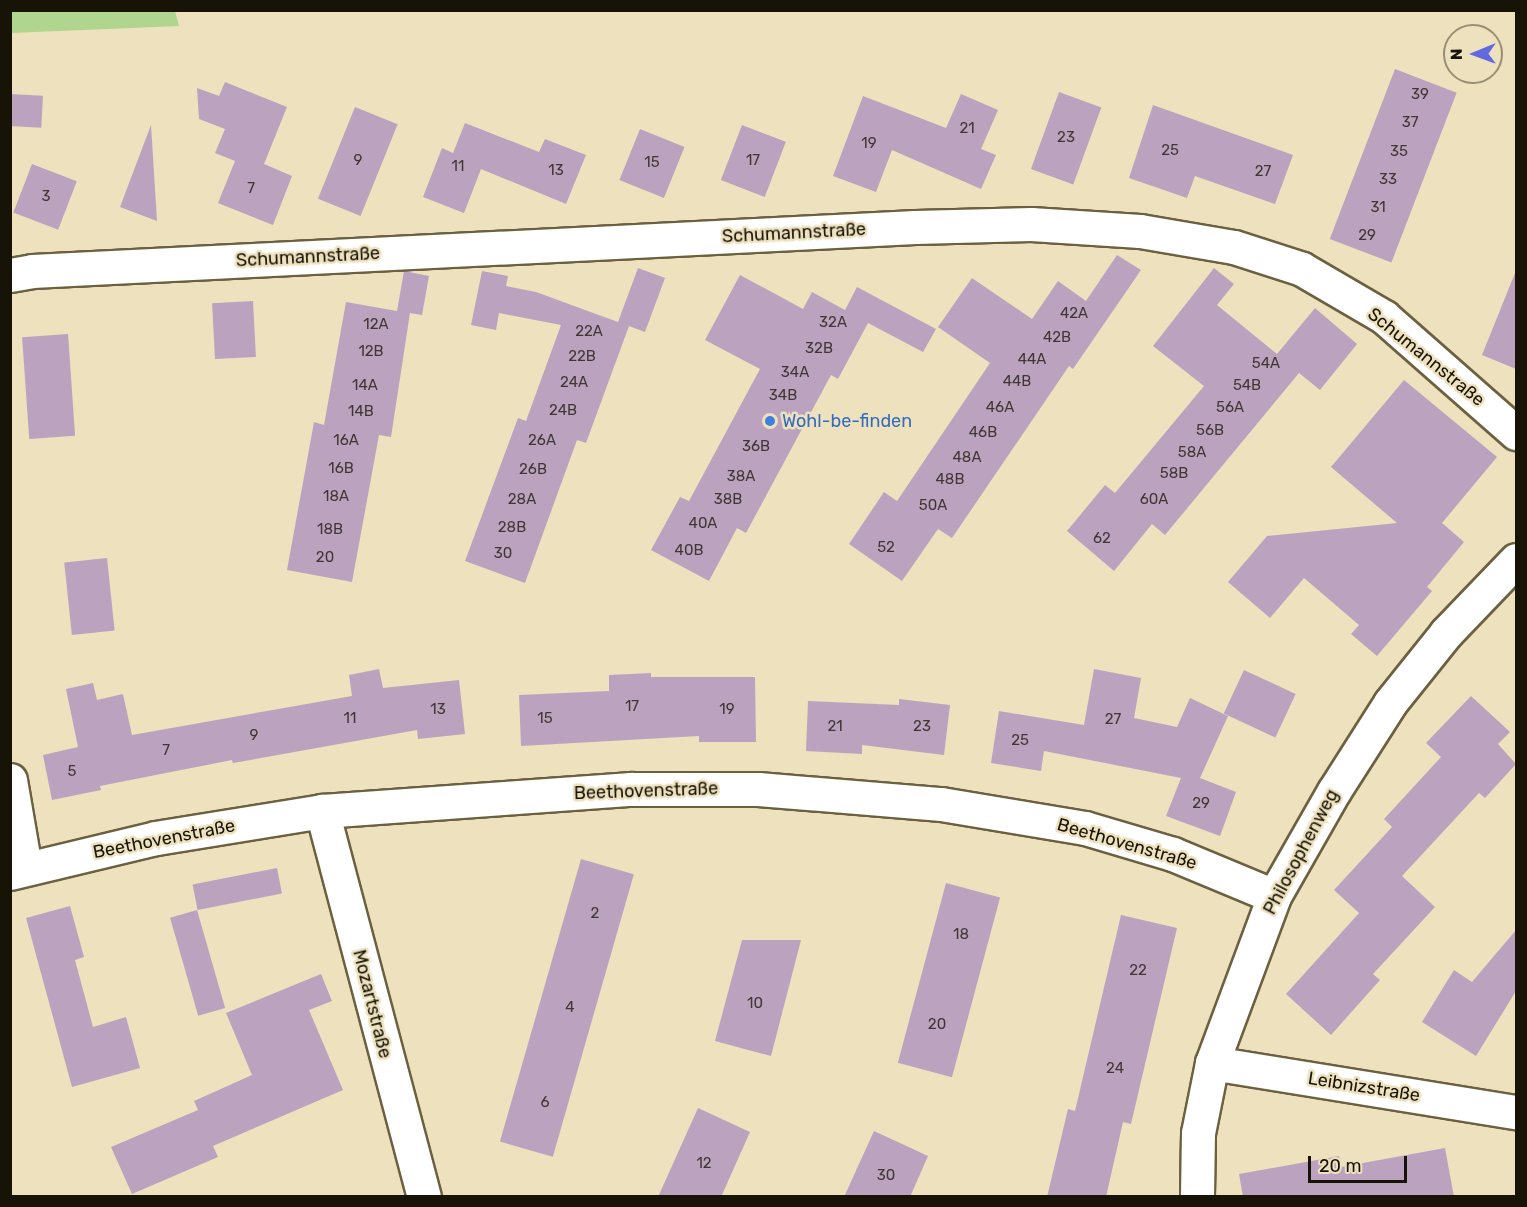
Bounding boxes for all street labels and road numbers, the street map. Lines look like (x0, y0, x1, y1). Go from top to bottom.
street label: Schumannstraße (721, 218, 867, 248)
street label: Schumannstraße (235, 242, 381, 272)
street label: Schumannstraße (1363, 303, 1489, 411)
street label: Beethovenstraße (574, 778, 718, 804)
street label: Philosophenweg (1259, 786, 1343, 918)
street label: Beethovenstraße (1055, 814, 1199, 874)
street label: Beethovenstraße (91, 815, 237, 863)
street label: Mozartstraße (348, 948, 396, 1060)
street label: Leibnizstraße (1306, 1067, 1422, 1107)

